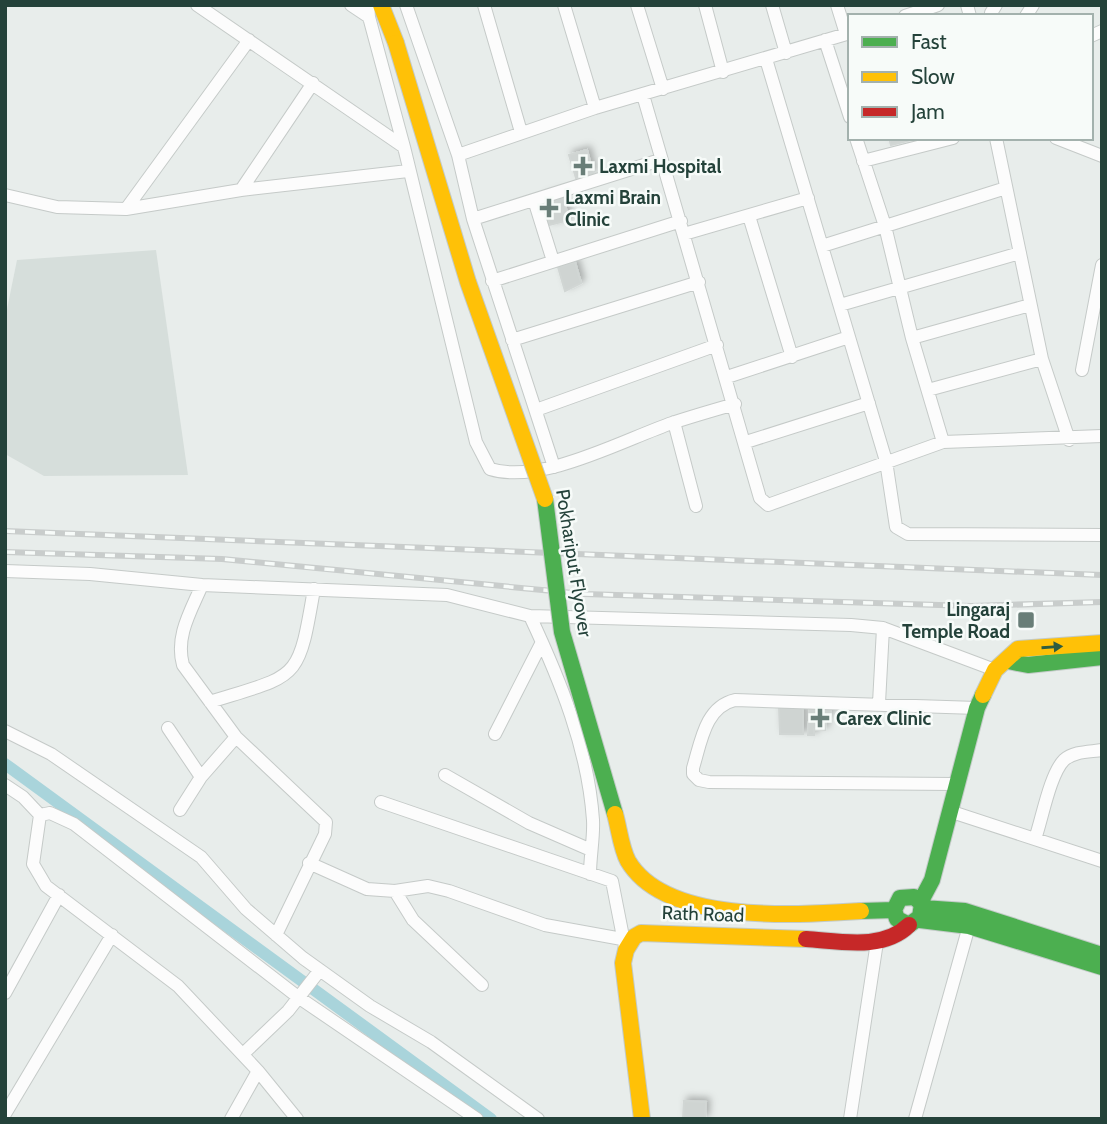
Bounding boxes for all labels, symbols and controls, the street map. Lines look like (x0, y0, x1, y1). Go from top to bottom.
legend (848, 14, 1093, 140)
text: Fast (911, 29, 947, 54)
text: Slow (911, 64, 955, 89)
text: Jam (910, 99, 945, 124)
place label: Laxmi Hospital (599, 155, 722, 178)
marker: Laxmi Hospital (573, 156, 593, 176)
place label: Laxmi Brain Clinic (565, 186, 661, 231)
marker: Laxmi Brain Clinic (539, 198, 559, 218)
street label: Pokhariput Flyover (551, 488, 597, 638)
place label: Lingaraj Temple Road (902, 598, 1010, 643)
marker: Lingaraj Temple Road (1016, 610, 1036, 630)
one-way arrow (1041, 641, 1063, 652)
place label: Carex Clinic (836, 707, 932, 730)
marker: Carex Clinic (810, 708, 830, 728)
street label: Rath Road (661, 901, 745, 927)

